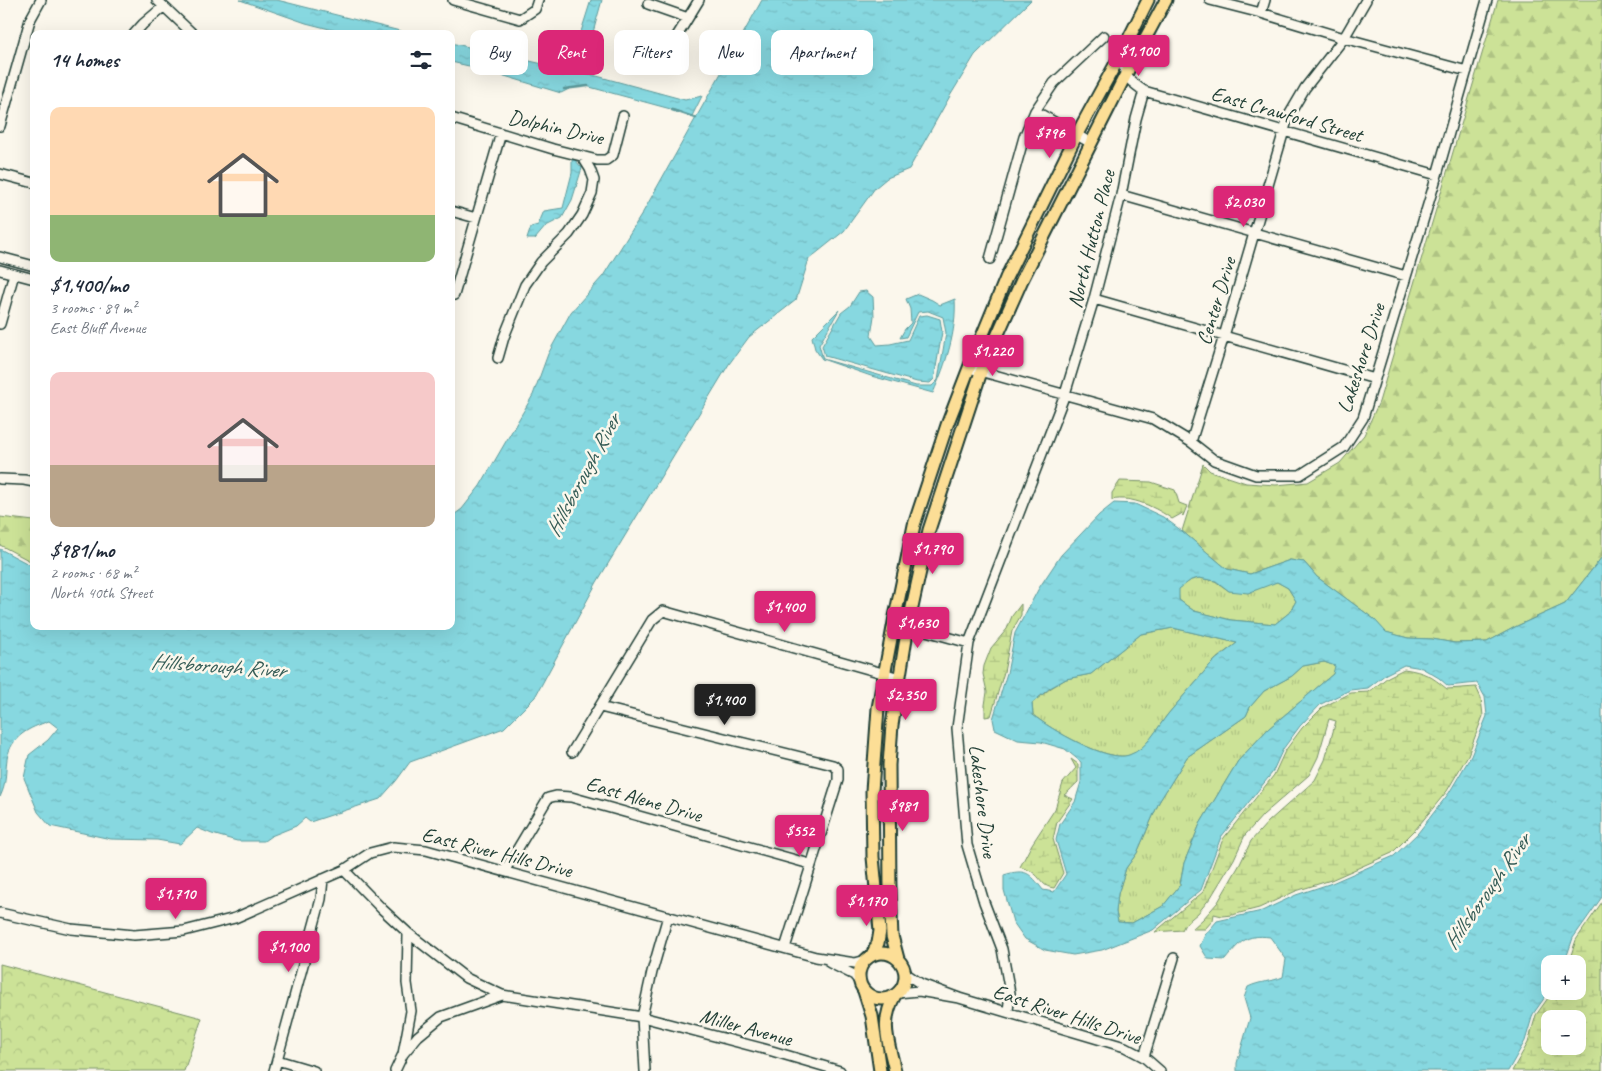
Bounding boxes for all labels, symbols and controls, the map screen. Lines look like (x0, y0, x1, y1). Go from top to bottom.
chip: Buy (470, 30, 528, 75)
chip: Rent (538, 30, 604, 75)
chip: Filters (614, 30, 689, 75)
chip: New (699, 30, 761, 75)
chip: Apartment (771, 30, 873, 75)
pin: $1,100 (1098, 34, 1180, 77)
text: $1,100 (1119, 41, 1159, 61)
icon: filters (407, 46, 435, 74)
text: 14 homes (50, 47, 119, 73)
street label: East Crawford Street (1208, 80, 1368, 149)
street label: Dolphin Drive (506, 103, 608, 151)
pin: $796 (1020, 116, 1080, 159)
text: $796 (1036, 123, 1064, 143)
icon: home (198, 140, 288, 230)
street label: North Hutton Place (1061, 166, 1121, 311)
pin: $2,030 (1203, 186, 1285, 228)
text: $2,030 (1224, 192, 1264, 212)
street label: Center Drive (1190, 252, 1242, 348)
text: $1,400/mo (50, 272, 128, 298)
text: 3 rooms · 89 m² (50, 298, 136, 318)
street label: Lakeshore Drive (1331, 299, 1391, 416)
text: East Bluff Avenue (50, 318, 146, 338)
pin: $1,220 (952, 334, 1034, 377)
text: $1,220 (973, 341, 1013, 361)
icon: home (198, 405, 288, 495)
water label: Hillsborough River (539, 406, 629, 541)
pin: $1,790 (892, 532, 974, 575)
text: $981/mo (50, 537, 114, 563)
text: $1,790 (914, 539, 952, 559)
text: 2 rooms · 68 m² (50, 563, 136, 583)
text: North 40th Street (50, 583, 153, 603)
pin: $1,400 (744, 590, 826, 633)
text: $1,400 (765, 597, 805, 617)
pin: $1,630 (877, 606, 959, 649)
text: $1,630 (898, 613, 938, 633)
water label: Hillsborough River (150, 647, 290, 685)
pin: $2,350 (865, 678, 947, 721)
pin: $1,400 (684, 684, 766, 726)
text: $2,350 (887, 685, 925, 705)
text: $1,400 (705, 690, 745, 710)
street label: Lakeshore Drive (963, 743, 1003, 860)
street label: East Alene Drive (583, 770, 706, 828)
pin: $981 (873, 790, 933, 832)
text: $981 (889, 796, 917, 816)
pin: $552 (770, 814, 830, 857)
street label: East River Hills Drive (419, 821, 576, 883)
text: $552 (786, 821, 814, 841)
water label: Hillsborough River (1437, 825, 1539, 955)
pin: $1,710 (135, 878, 217, 920)
text: $1,710 (156, 884, 196, 904)
pin: $1,170 (826, 884, 908, 927)
text: $1,170 (847, 891, 887, 911)
pin: $1,100 (248, 930, 330, 973)
text: $1,100 (269, 937, 309, 957)
map controls (1541, 955, 1586, 1055)
button: + (1541, 955, 1586, 1000)
street label: East River Hills Drive (990, 978, 1145, 1050)
street label: Miller Avenue (697, 1002, 796, 1052)
button: − (1541, 1010, 1586, 1055)

